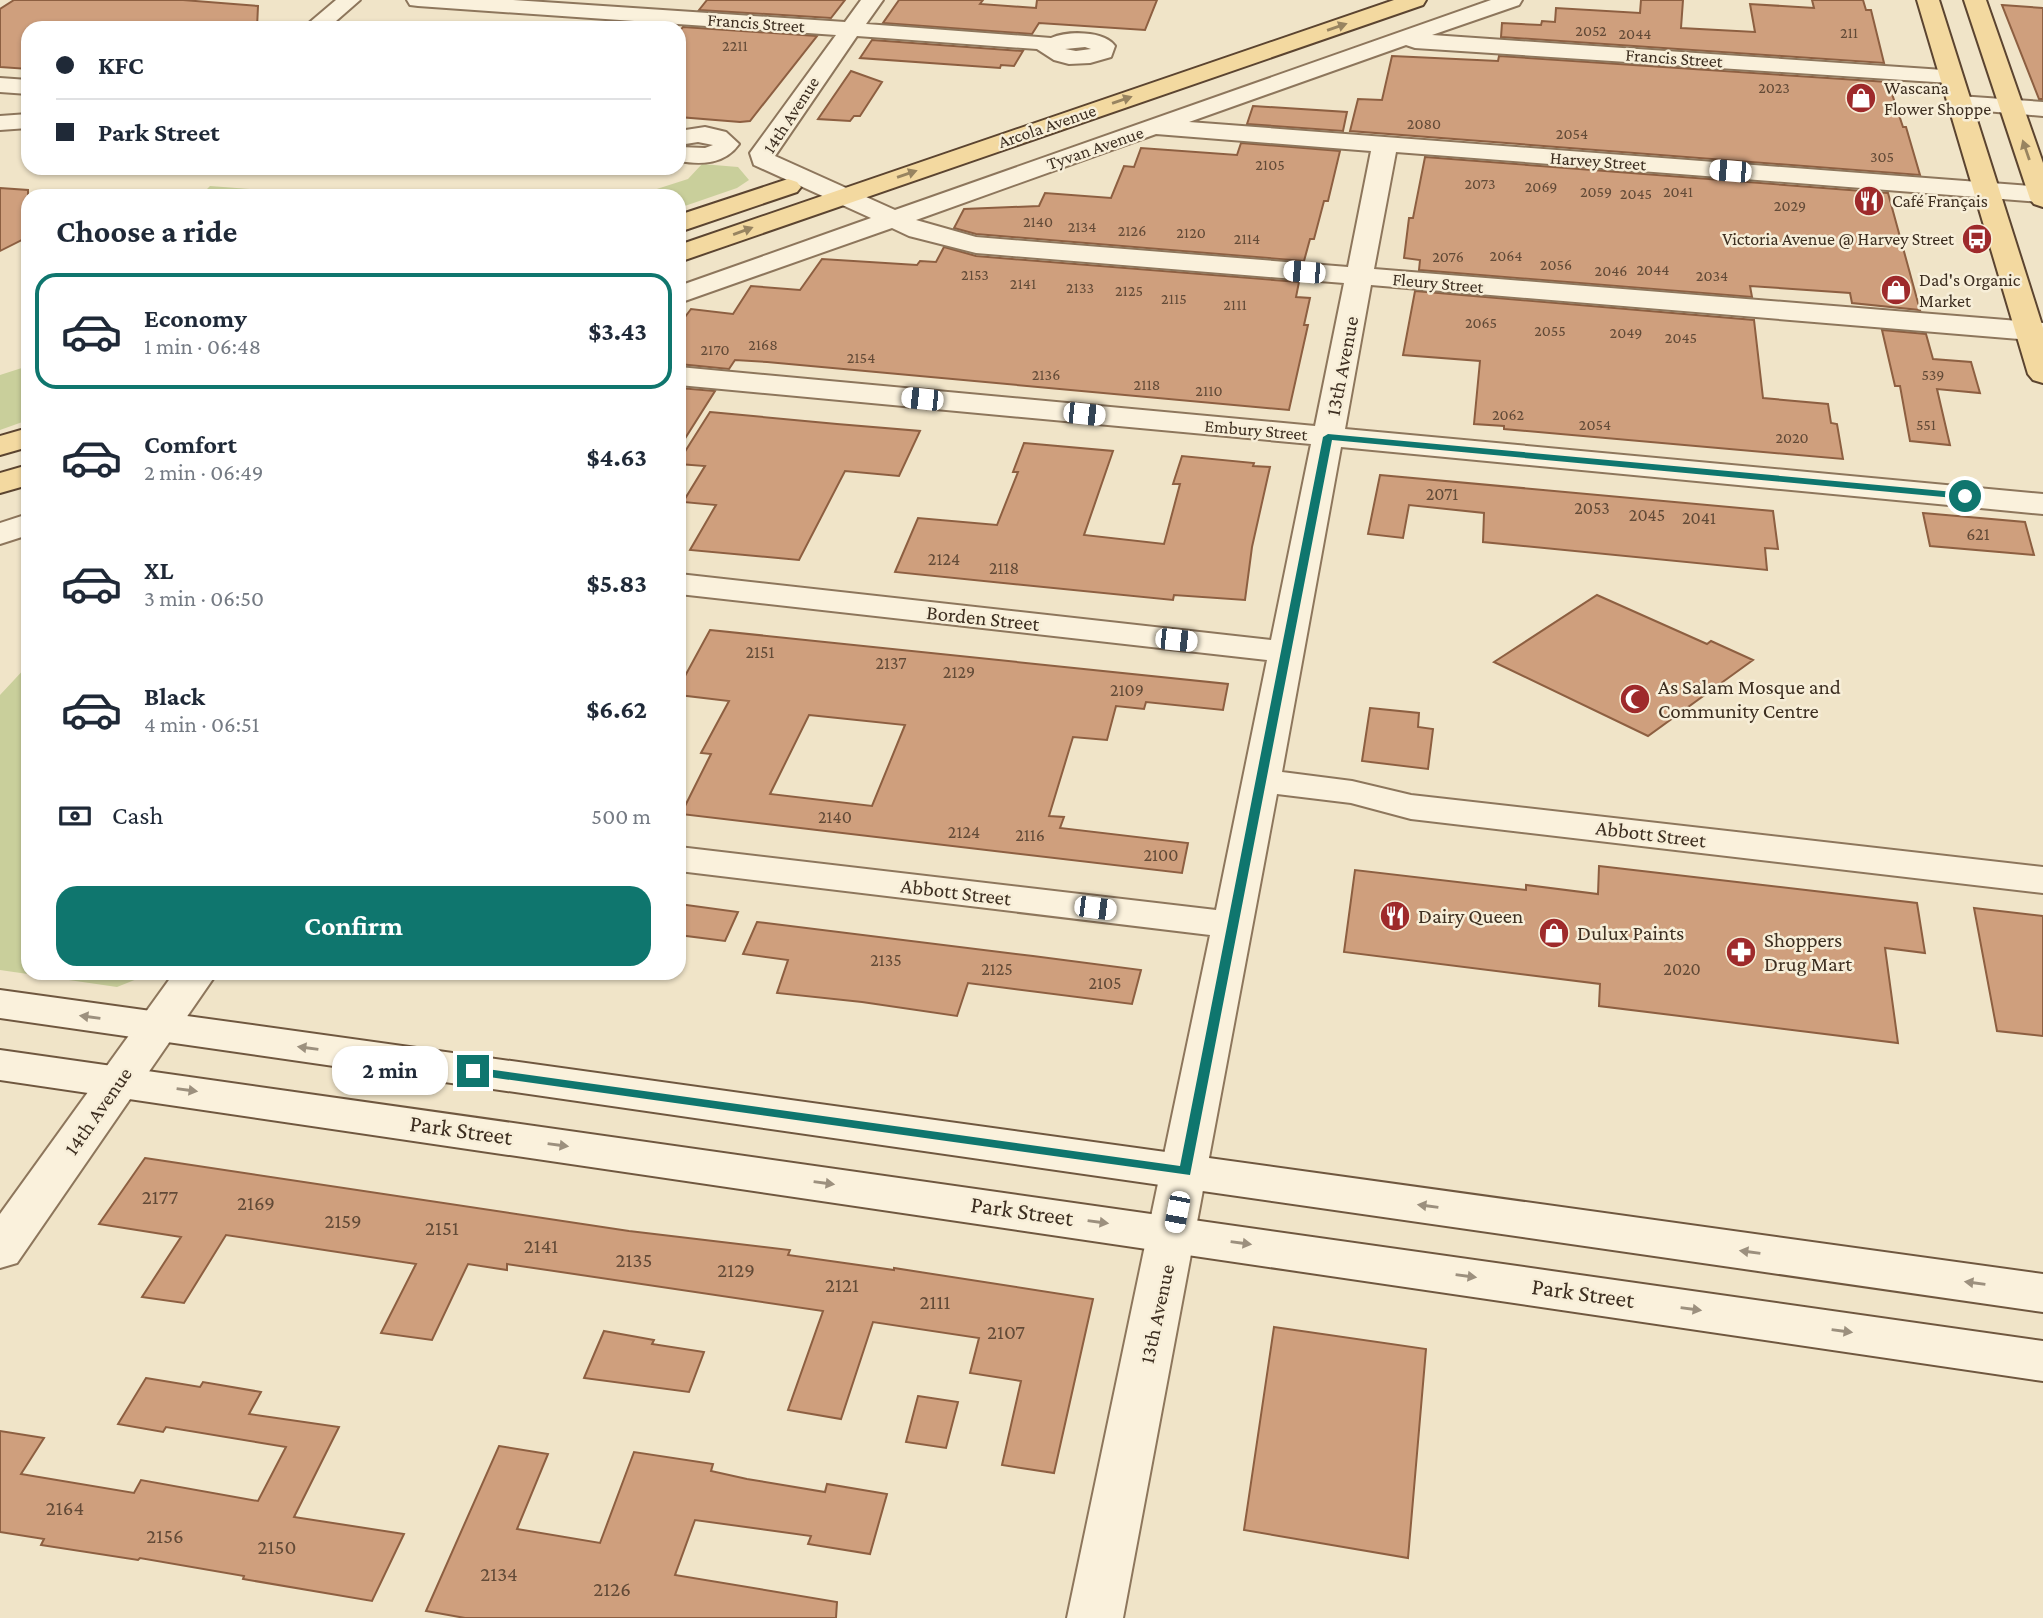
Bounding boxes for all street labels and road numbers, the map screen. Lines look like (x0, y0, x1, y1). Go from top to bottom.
street label: Francis Street (707, 10, 806, 36)
street label: Francis Street (1625, 45, 1724, 71)
street label: 14th Avenue (759, 73, 823, 157)
street label: Arcola Avenue (996, 100, 1099, 152)
street label: Tyvan Avenue (1044, 122, 1146, 174)
street label: Harvey Street (1549, 148, 1648, 174)
street label: Fleury Street (1392, 269, 1485, 297)
street label: 13th Avenue (1321, 314, 1363, 418)
street label: Embury Street (1204, 416, 1309, 445)
street label: Borden Street (925, 600, 1042, 636)
street label: Abbott Street (1595, 815, 1709, 853)
street label: Abbott Street (900, 873, 1014, 911)
street label: 14th Avenue (59, 1062, 137, 1160)
street label: Park Street (408, 1109, 515, 1150)
street label: Park Street (969, 1190, 1076, 1231)
street label: 13th Avenue (1135, 1262, 1179, 1366)
street label: Park Street (1530, 1272, 1637, 1313)

